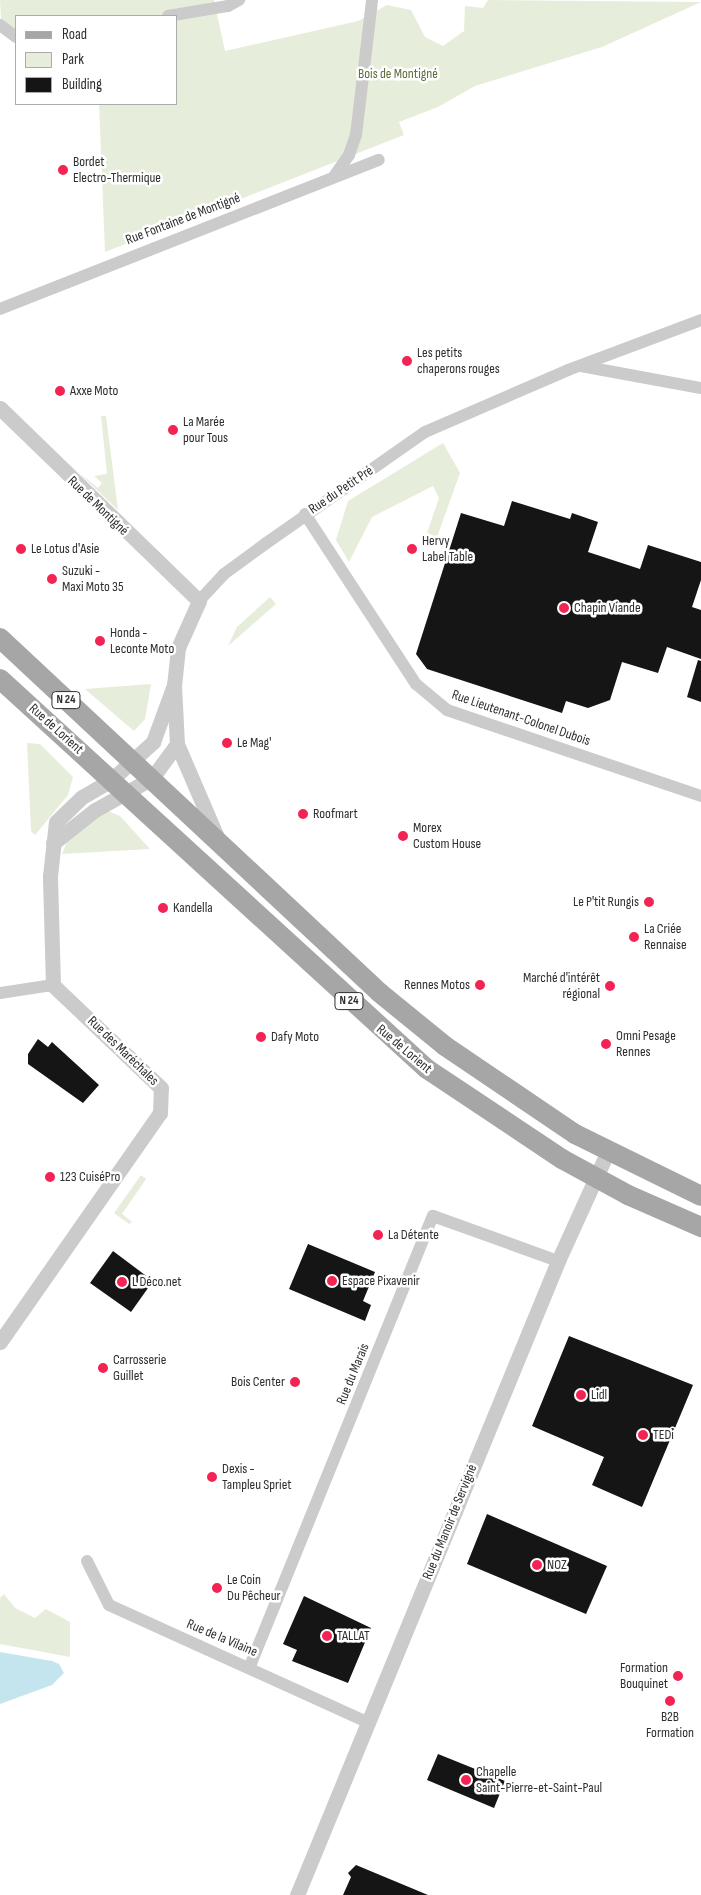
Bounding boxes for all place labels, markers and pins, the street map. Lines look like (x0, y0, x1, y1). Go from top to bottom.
place label: Bordet Electro-Thermique (73, 154, 161, 186)
marker: Bordet Electro-Thermique (57, 164, 69, 176)
place label: Les petits chaperons rouges (417, 345, 500, 378)
marker: Les petits chaperons rouges (401, 355, 413, 367)
place label: Axxe Moto (70, 383, 118, 399)
marker: Axxe Moto (54, 385, 66, 397)
place label: La Marée pour Tous (183, 414, 228, 447)
marker: La Marée pour Tous (167, 424, 179, 436)
place label: Hervy Label Table (422, 533, 473, 566)
place label: Le Lotus d'Asie (31, 541, 99, 557)
marker: Le Lotus d'Asie (15, 543, 27, 555)
marker: Hervy Label Table (406, 543, 418, 555)
place label: Suzuki - Maxi Moto 35 (62, 563, 124, 596)
marker: Suzuki - Maxi Moto 35 (46, 573, 58, 585)
place label: Chapin Viande (574, 600, 641, 616)
marker: Chapin Viande (558, 602, 570, 614)
place label: Honda - Leconte Moto (110, 625, 174, 658)
marker: Honda - Leconte Moto (94, 635, 106, 647)
place label: Le Mag' (237, 735, 271, 751)
marker: Le Mag' (221, 737, 233, 749)
place label: Roofmart (313, 806, 358, 822)
marker: Roofmart (297, 808, 309, 820)
place label: Morex Custom House (413, 820, 481, 852)
marker: Morex Custom House (397, 830, 409, 842)
place label: Le P'tit Rungis (573, 894, 639, 910)
marker: Le P'tit Rungis (643, 896, 655, 908)
place label: Kandella (173, 900, 213, 916)
marker: Kandella (157, 902, 169, 914)
place label: La Criée Rennaise (644, 921, 687, 954)
marker: La Criée Rennaise (628, 931, 640, 943)
place label: Marché d'intérêt régional (523, 970, 600, 1002)
place label: Rennes Motos (404, 977, 470, 993)
marker: Rennes Motos (474, 979, 486, 991)
marker: Marché d'intérêt régional (604, 980, 616, 992)
place label: Omni Pesage Rennes (616, 1028, 676, 1060)
place label: Dafy Moto (271, 1029, 319, 1045)
marker: Dafy Moto (255, 1031, 267, 1043)
marker: Omni Pesage Rennes (600, 1038, 612, 1050)
place label: 123 CuiséPro (60, 1169, 120, 1185)
marker: 123 CuiséPro (44, 1171, 56, 1183)
place label: La Détente (388, 1227, 439, 1243)
marker: La Détente (372, 1229, 384, 1241)
place label: Espace Pixavenir (342, 1273, 420, 1289)
place label: L Déco.net (132, 1274, 182, 1290)
marker: Espace Pixavenir (326, 1275, 338, 1287)
marker: L Déco.net (116, 1276, 128, 1288)
place label: Carrosserie Guillet (113, 1352, 166, 1384)
marker: Carrosserie Guillet (97, 1362, 109, 1374)
place label: Bois Center (231, 1374, 285, 1390)
marker: Bois Center (289, 1376, 301, 1388)
place label: Lidl (591, 1387, 607, 1403)
marker: Lidl (575, 1389, 587, 1401)
place label: TEDi (653, 1427, 674, 1443)
marker: TEDi (637, 1429, 649, 1441)
place label: Dexis - Tampleu Spriet (222, 1461, 292, 1494)
marker: Dexis - Tampleu Spriet (206, 1471, 218, 1483)
place label: NOZ (547, 1557, 567, 1573)
marker: NOZ (531, 1559, 543, 1571)
place label: Le Coin Du Pêcheur (227, 1572, 281, 1604)
marker: Le Coin Du Pêcheur (211, 1582, 223, 1594)
place label: TALLAT (337, 1628, 370, 1644)
marker: TALLAT (321, 1630, 333, 1642)
place label: Formation Bouquinet (620, 1660, 668, 1692)
marker: Formation Bouquinet (672, 1670, 684, 1682)
marker: B2B Formation (664, 1695, 676, 1707)
place label: B2B Formation (646, 1709, 694, 1741)
place label: Chapelle Saint-Pierre-et-Saint-Paul (476, 1764, 602, 1796)
marker: Chapelle Saint-Pierre-et-Saint-Paul (460, 1774, 472, 1786)

